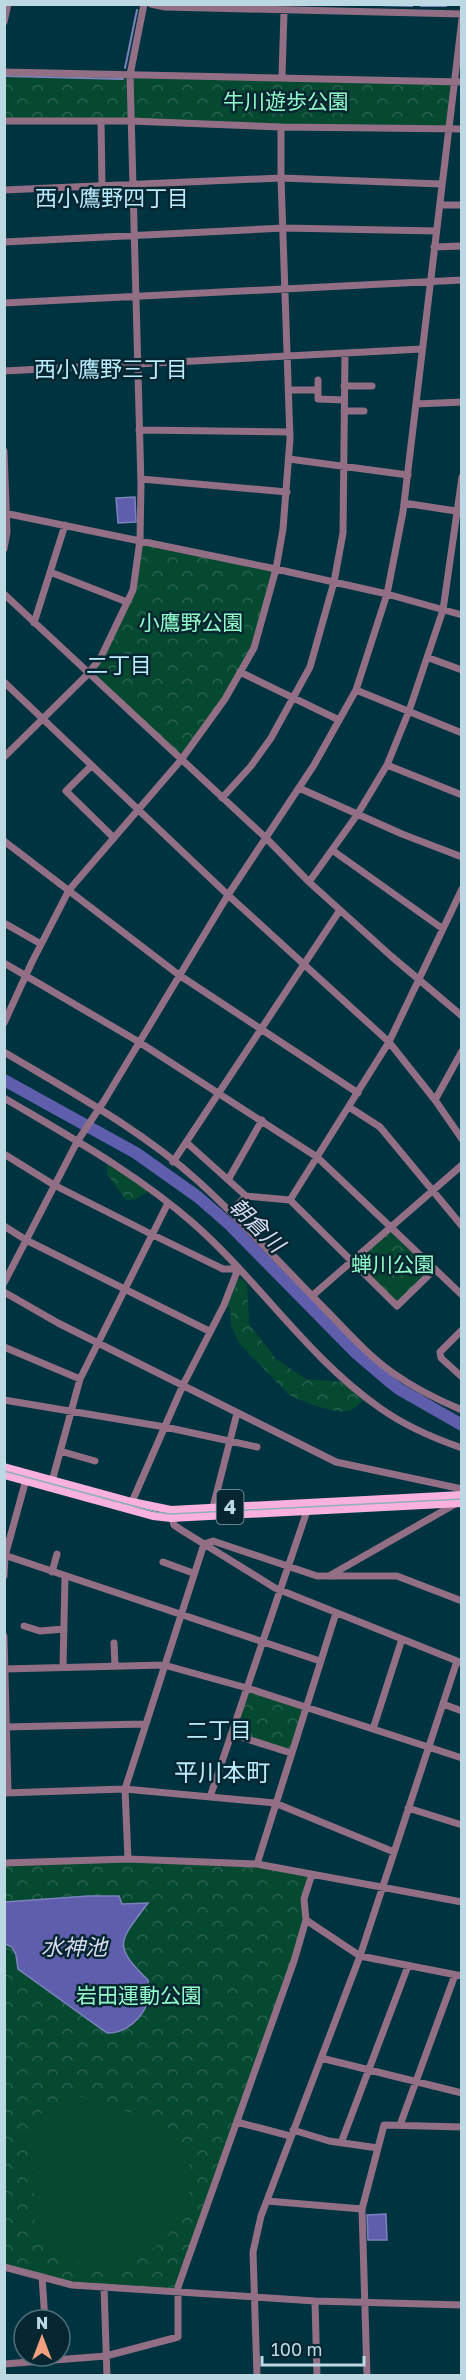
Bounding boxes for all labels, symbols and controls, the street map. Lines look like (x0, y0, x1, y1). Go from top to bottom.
park label: 牛川遊歩公園 (223, 88, 349, 114)
district label: 西小鷹野四丁目 (35, 184, 189, 211)
district label: 西小鷹野三丁目 (34, 355, 188, 382)
park label: 小鷹野公園 (139, 609, 244, 635)
district label: 二丁目 (86, 651, 152, 678)
water label: 朝倉川 (224, 1192, 292, 1259)
park label: 蝉川公園 (351, 1251, 435, 1277)
road number: 4 (216, 1490, 244, 1524)
district label: 二丁目 (186, 1716, 252, 1743)
district label: 平川本町 (174, 1757, 270, 1786)
water label: 水神池 (41, 1933, 109, 1960)
park label: 岩田運動公園 (76, 1982, 202, 2008)
north arrow (12, 2308, 72, 2368)
text: N (36, 2313, 48, 2333)
scale bar (262, 2329, 364, 2367)
text: 100 m (271, 2338, 322, 2360)

